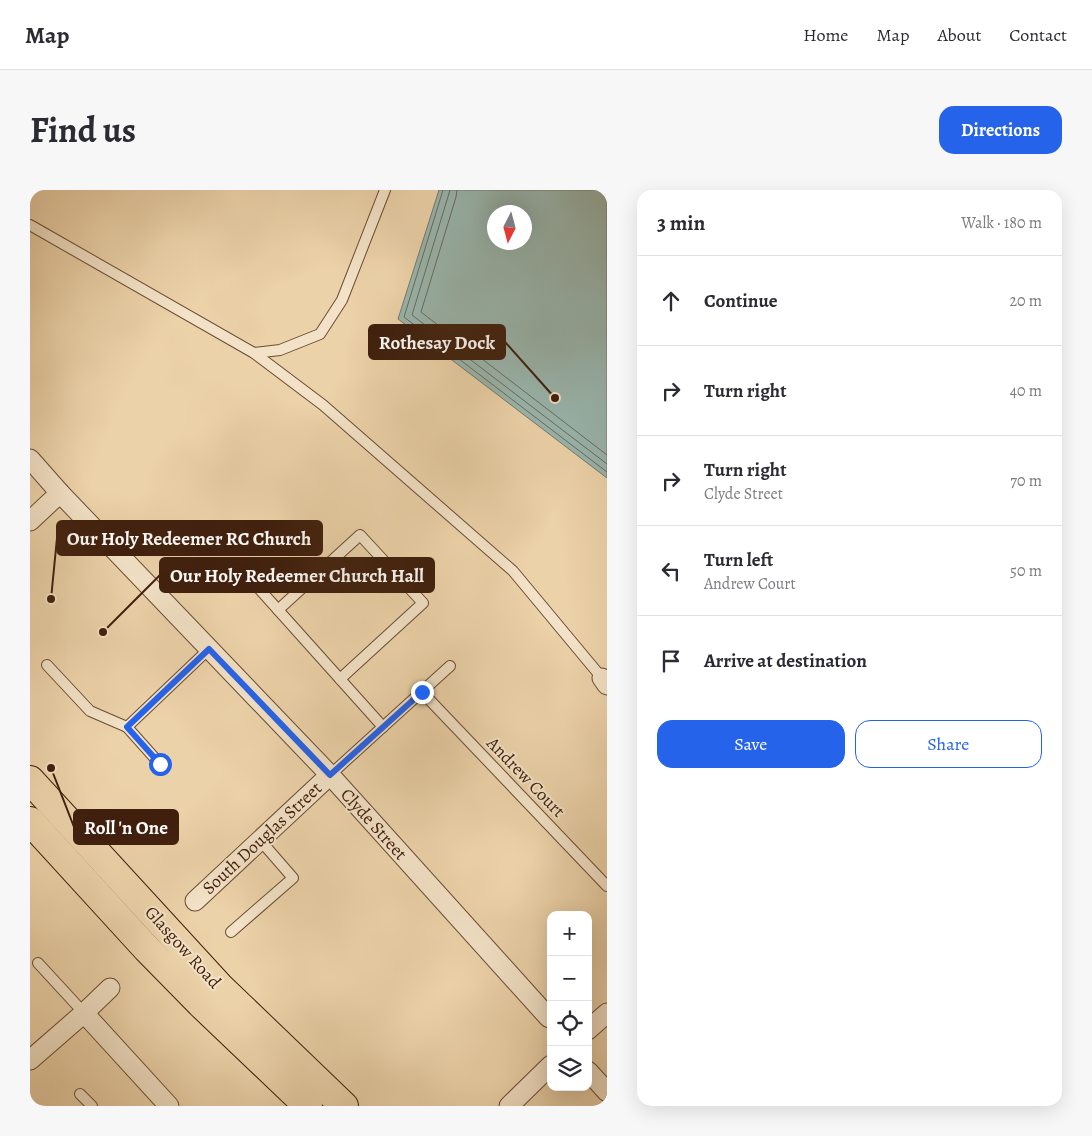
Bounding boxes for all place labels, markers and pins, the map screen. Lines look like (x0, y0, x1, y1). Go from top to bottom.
callout: Rothesay Dock (369, 325, 505, 359)
callout: Our Holy Redeemer RC Church (57, 521, 322, 555)
callout: Our Holy Redeemer Church Hall (160, 558, 434, 592)
callout: Roll 'n One (74, 810, 178, 844)

